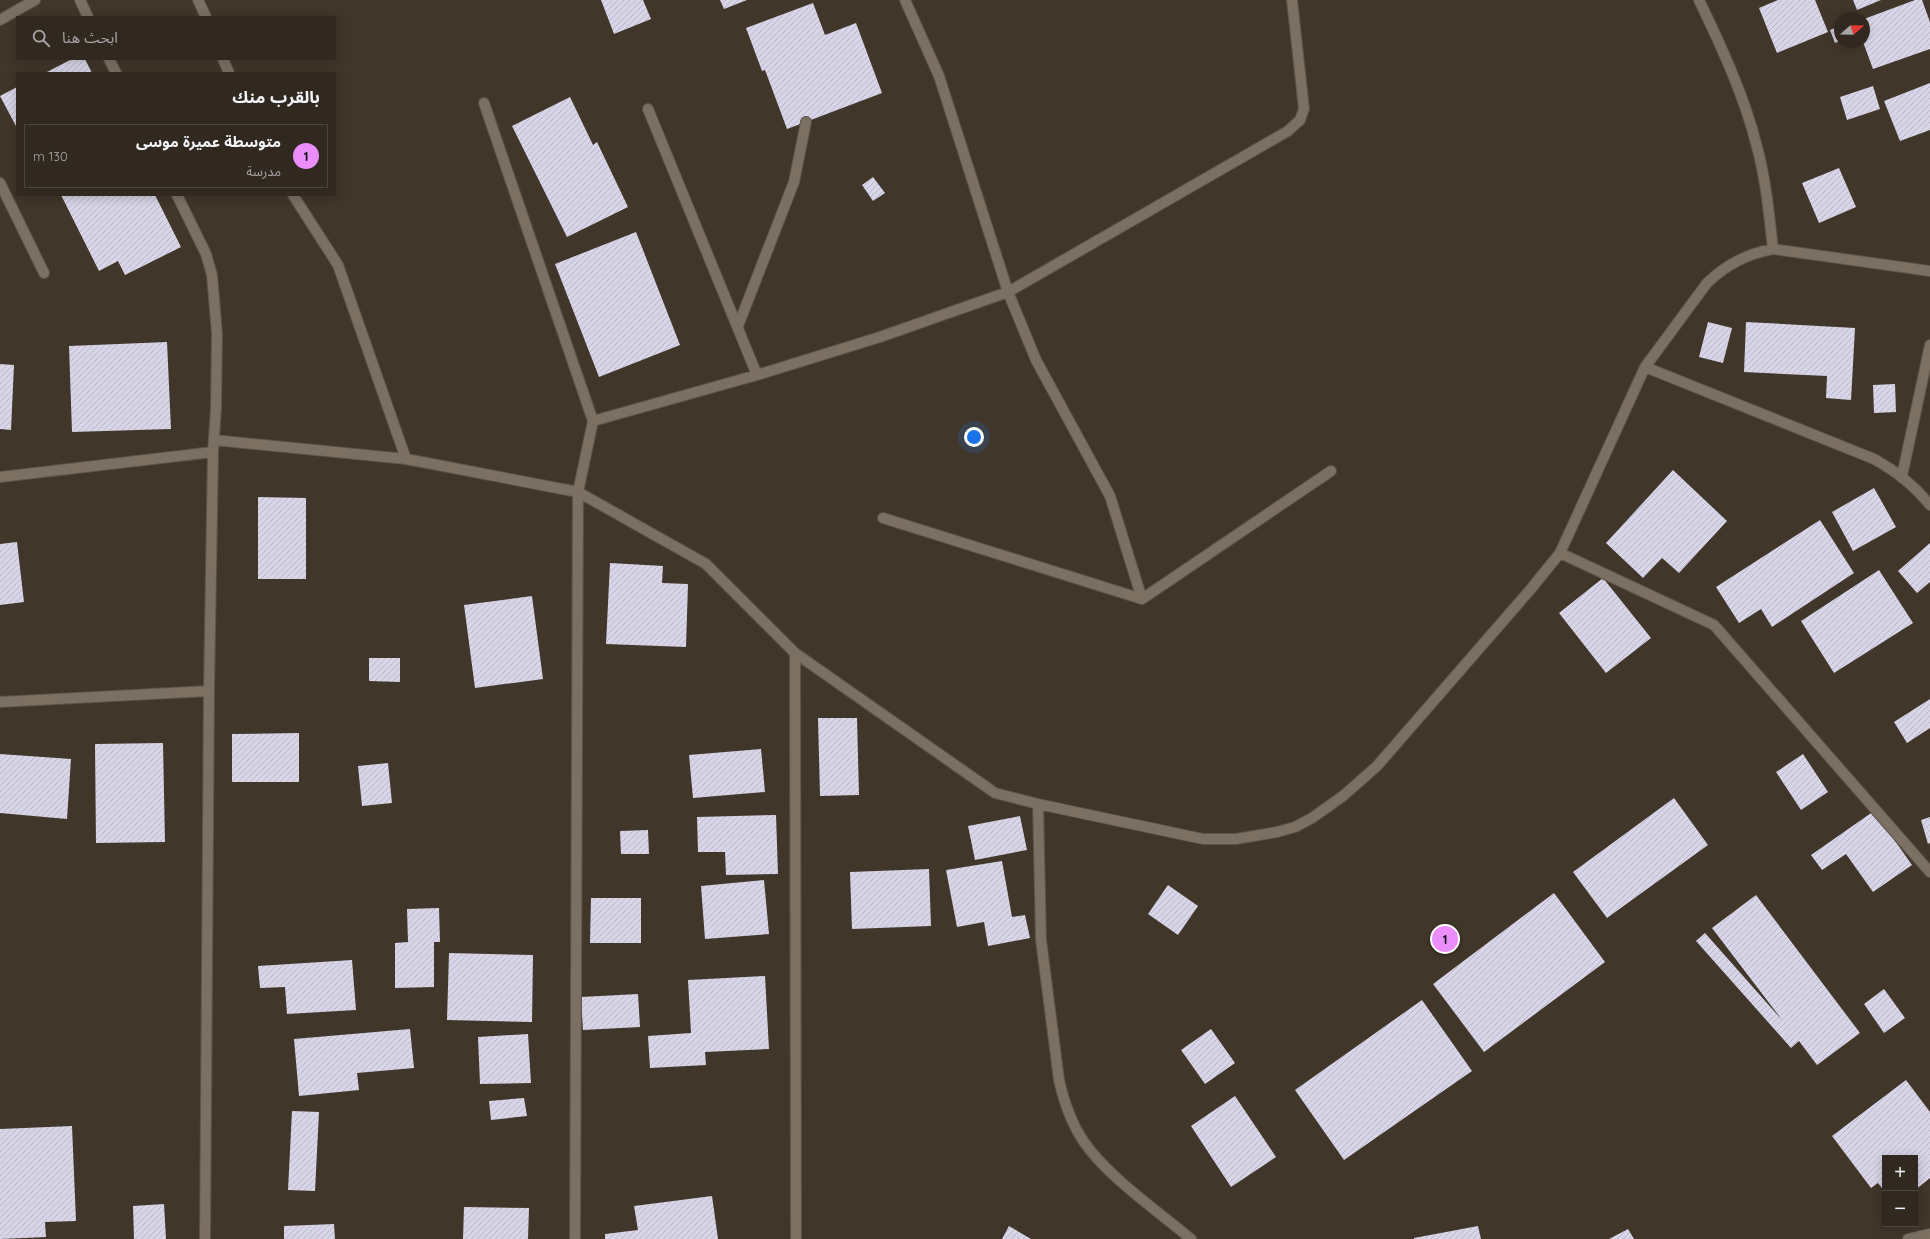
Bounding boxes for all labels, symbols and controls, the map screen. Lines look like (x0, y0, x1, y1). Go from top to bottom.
north arrow (1834, 12, 1870, 48)
search box (16, 16, 336, 60)
icon: search (30, 27, 52, 49)
text: ابحث هنا (62, 28, 118, 47)
text: بالقرب منك (232, 86, 320, 107)
text: متوسطة عميرة موسى (136, 132, 281, 151)
text: 130 m (33, 148, 68, 164)
text: 1 (303, 148, 309, 164)
text: مدرسة (246, 163, 281, 179)
your location (964, 427, 984, 447)
pin: 1 (1432, 924, 1458, 954)
map controls (1882, 1155, 1918, 1227)
button: + (1882, 1155, 1918, 1191)
button: − (1882, 1191, 1918, 1227)

